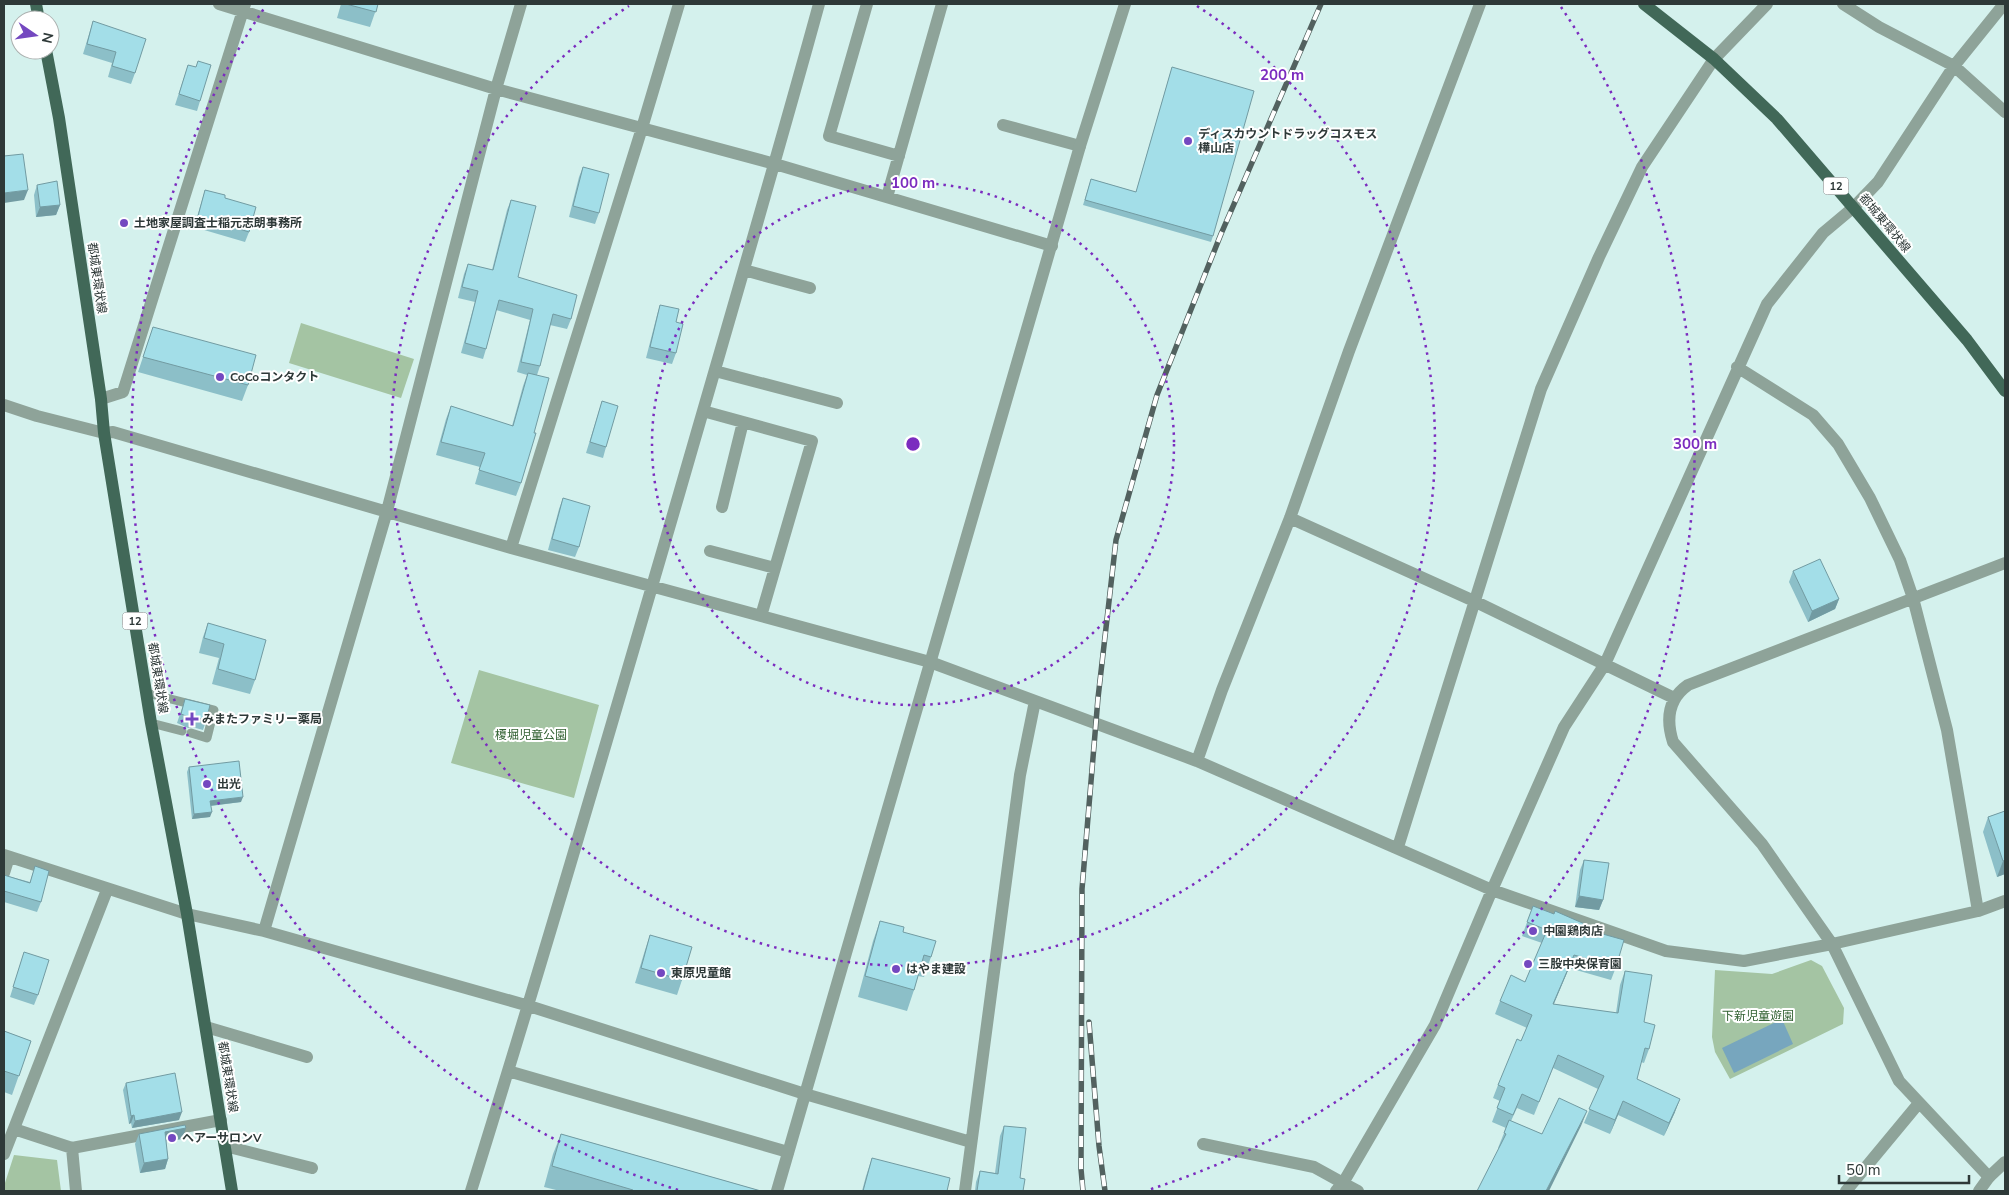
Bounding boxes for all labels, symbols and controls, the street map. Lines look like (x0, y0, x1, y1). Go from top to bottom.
north arrow (10, 10, 60, 60)
text: N (37, 31, 58, 45)
text: 200 m (1260, 65, 1304, 85)
place label: ディスカウントドラッグコスモス 樺山店 (1198, 126, 1377, 156)
marker: ディスカウントドラッグコスモス 樺山店 (1182, 135, 1194, 147)
text: 100 m (891, 173, 935, 193)
road number: 12 (1824, 178, 1848, 195)
street label: 都城東環状線 (1856, 190, 1914, 256)
place label: 土地家屋調査士稲元志朗事務所 (134, 215, 302, 231)
marker: 土地家屋調査士稲元志朗事務所 (118, 217, 130, 229)
street label: 都城東環状線 (84, 241, 110, 315)
place label: CoCoコンタクト (230, 369, 319, 385)
marker: CoCoコンタクト (214, 371, 226, 383)
text: 300 m (1673, 434, 1717, 454)
centre of rings (904, 435, 922, 453)
road number: 12 (122, 612, 148, 630)
street label: 都城東環状線 (144, 641, 172, 715)
place label: みまたファミリー薬局 (202, 711, 322, 727)
marker: みまたファミリー薬局 (186, 713, 198, 725)
park label: 榎堀児童公園 (495, 727, 567, 743)
place label: 出光 (217, 776, 241, 792)
marker: 出光 (201, 778, 213, 790)
place label: 中園鶏肉店 (1543, 923, 1603, 939)
marker: 中園鶏肉店 (1527, 925, 1539, 937)
place label: 三股中央保育園 (1538, 956, 1622, 972)
marker: 三股中央保育園 (1522, 958, 1534, 970)
place label: はやま建設 (906, 961, 966, 977)
marker: はやま建設 (890, 963, 902, 975)
place label: 東原児童館 (671, 965, 731, 981)
marker: 東原児童館 (655, 967, 667, 979)
park label: 下新児童遊園 (1722, 1008, 1794, 1024)
street label: 都城東環状線 (214, 1040, 242, 1114)
place label: ヘアーサロンV (182, 1130, 262, 1146)
marker: ヘアーサロンV (166, 1132, 178, 1144)
scale bar (1839, 1152, 1969, 1184)
text: 50 m (1846, 1160, 1881, 1180)

